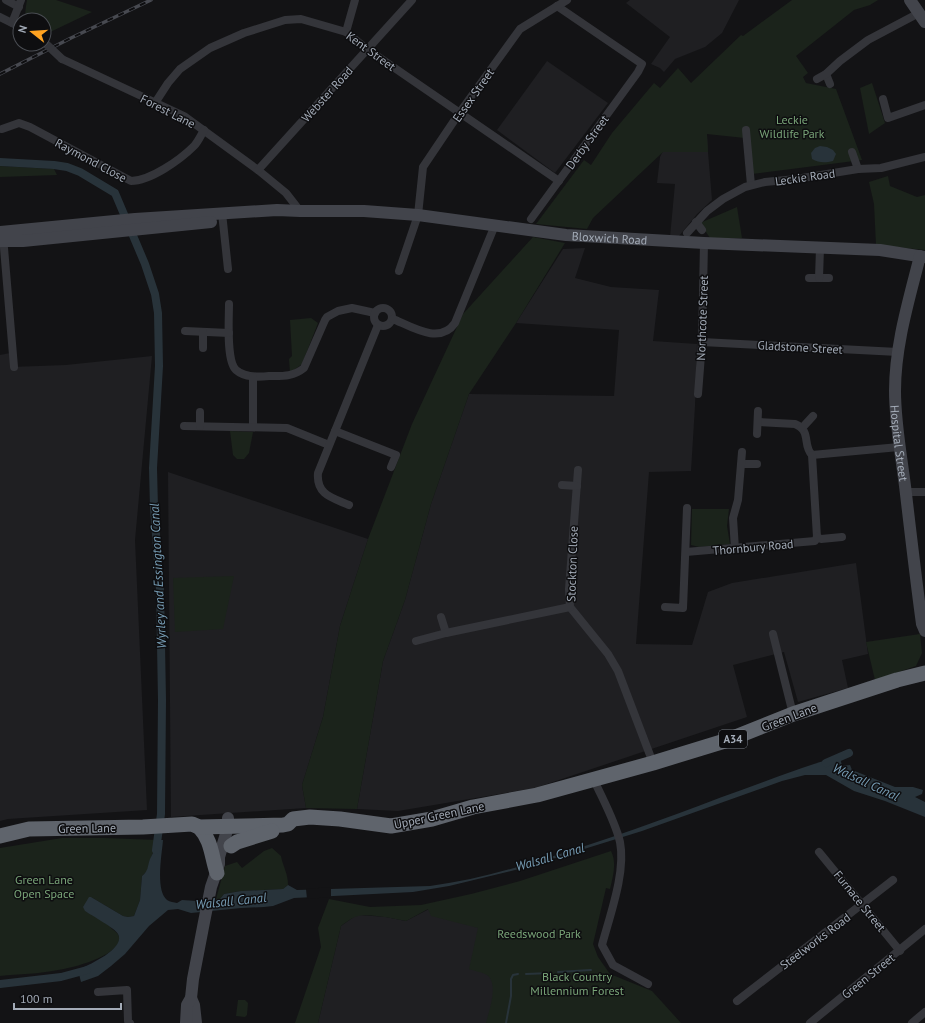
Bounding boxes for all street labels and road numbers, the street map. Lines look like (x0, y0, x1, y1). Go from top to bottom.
street label: Kent Street (343, 28, 399, 74)
street label: Webster Road (298, 63, 356, 125)
street label: Essex Street (449, 65, 497, 125)
street label: Forest Lane (138, 91, 198, 131)
street label: Derby Street (562, 112, 612, 172)
street label: Raymond Close (53, 135, 129, 185)
street label: Leckie Road (774, 165, 836, 189)
street label: Bloxwich Road (571, 228, 648, 247)
street label: Northcote Street (693, 275, 711, 361)
street label: Gladstone Street (757, 337, 843, 357)
street label: Hospital Street (888, 404, 912, 482)
street label: Stockton Close (563, 526, 581, 602)
street label: Thornbury Road (712, 536, 794, 558)
street label: Green Lane (759, 700, 819, 734)
road number: A34 (719, 730, 747, 748)
street label: Upper Green Lane (392, 798, 486, 832)
street label: Green Lane (58, 820, 116, 836)
street label: Furnace Street (831, 867, 889, 935)
street label: Steelworks Road (777, 910, 853, 972)
street label: Green Street (838, 950, 898, 1002)

